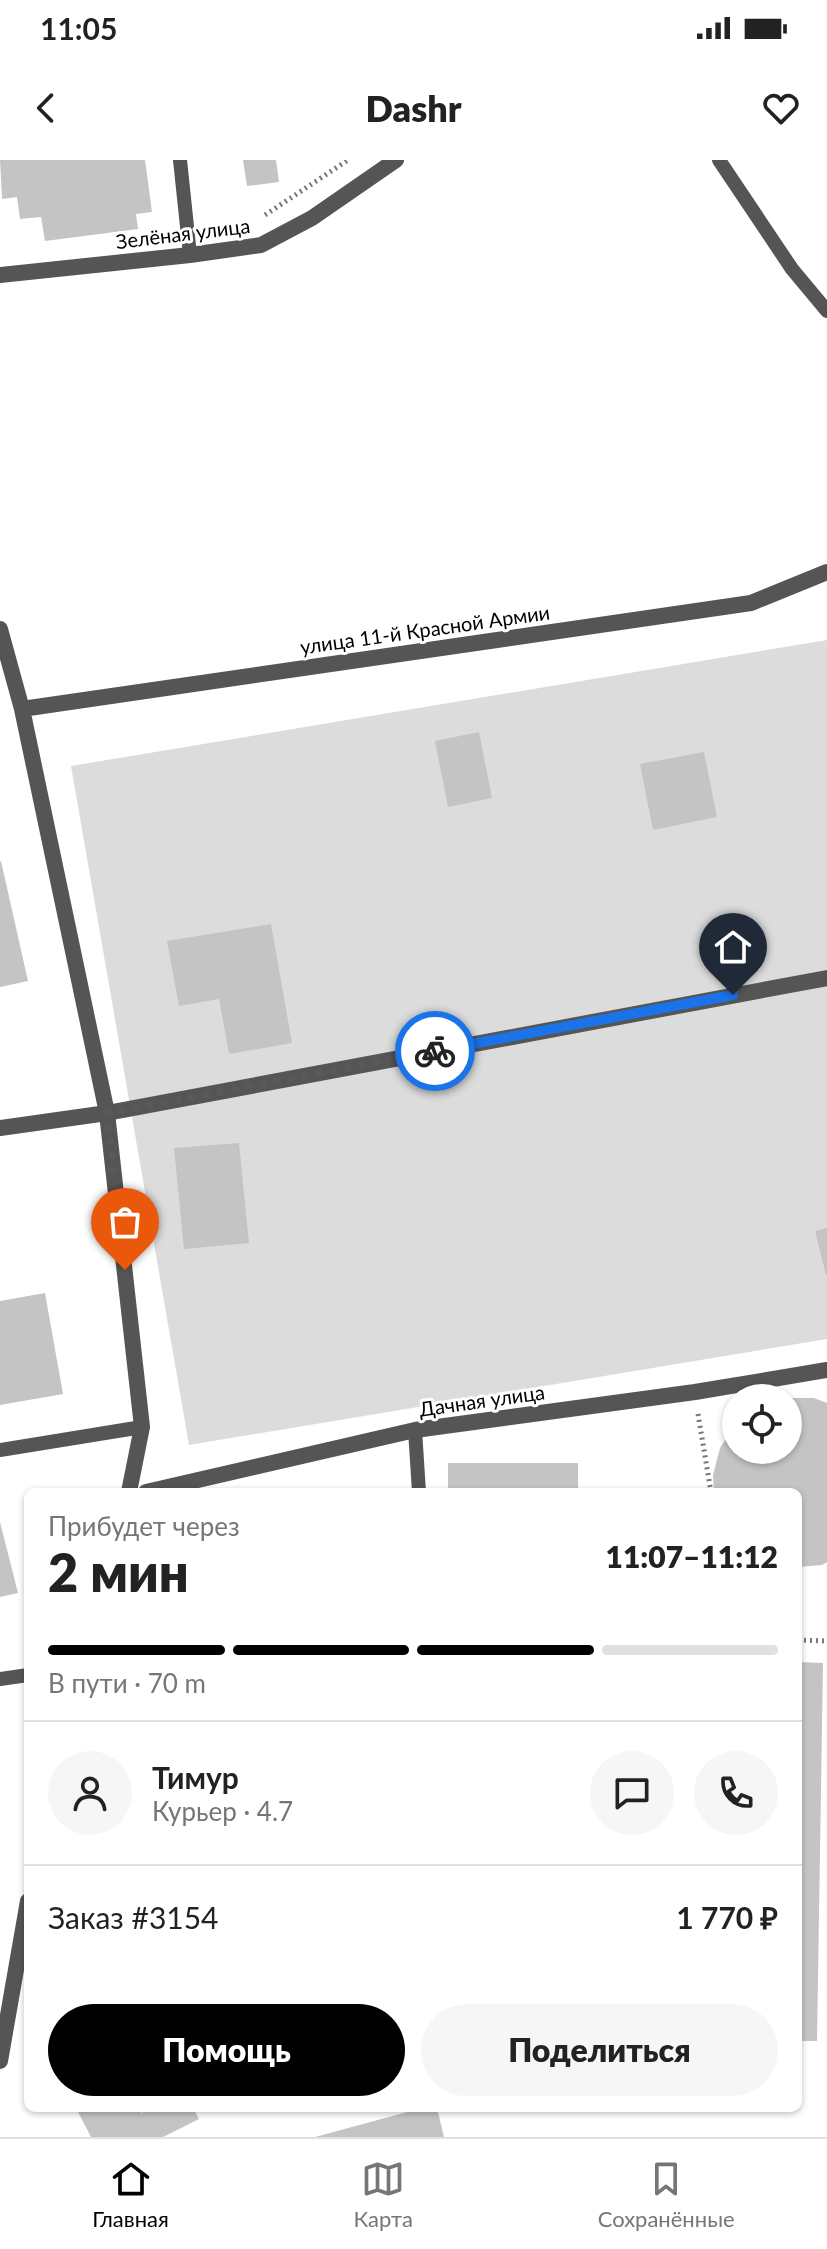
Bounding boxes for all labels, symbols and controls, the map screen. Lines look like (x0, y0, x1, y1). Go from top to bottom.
text: 11:05 (40, 10, 117, 46)
icon: back (24, 86, 68, 130)
text: Dashr (366, 86, 461, 130)
icon: heart (759, 86, 803, 130)
street label: Зелёная улица (114, 213, 251, 253)
street label: улица 11-й Красной Армии (298, 600, 551, 658)
pin (699, 913, 767, 995)
icon: home (711, 925, 755, 969)
courier (395, 1011, 475, 1091)
icon: bike (413, 1029, 457, 1073)
pin (91, 1188, 159, 1270)
icon: bag (103, 1200, 147, 1244)
street label: Дачная улица (417, 1379, 546, 1421)
map controls (722, 1384, 802, 1464)
button: locate (722, 1384, 802, 1464)
text: Прибудет через (48, 1510, 240, 1542)
text: 11:07–11:12 (605, 1538, 778, 1574)
text: 2 мин (48, 1541, 189, 1603)
text: В пути · 70 m (48, 1667, 206, 1699)
button: person (48, 1751, 132, 1835)
button: chat (590, 1751, 674, 1835)
button: phone (694, 1751, 778, 1835)
text: Тимур (152, 1759, 239, 1795)
text: Курьер · 4.7 (152, 1795, 293, 1827)
text: Заказ #3154 (48, 1899, 219, 1935)
text: 1 770 ₽ (676, 1899, 778, 1935)
button: Помощь (48, 2004, 405, 2096)
button: Поделиться (421, 2004, 778, 2096)
tab: Главная (92, 2157, 169, 2232)
tab: Карта (354, 2157, 413, 2232)
tab: Сохранённые (598, 2157, 735, 2232)

